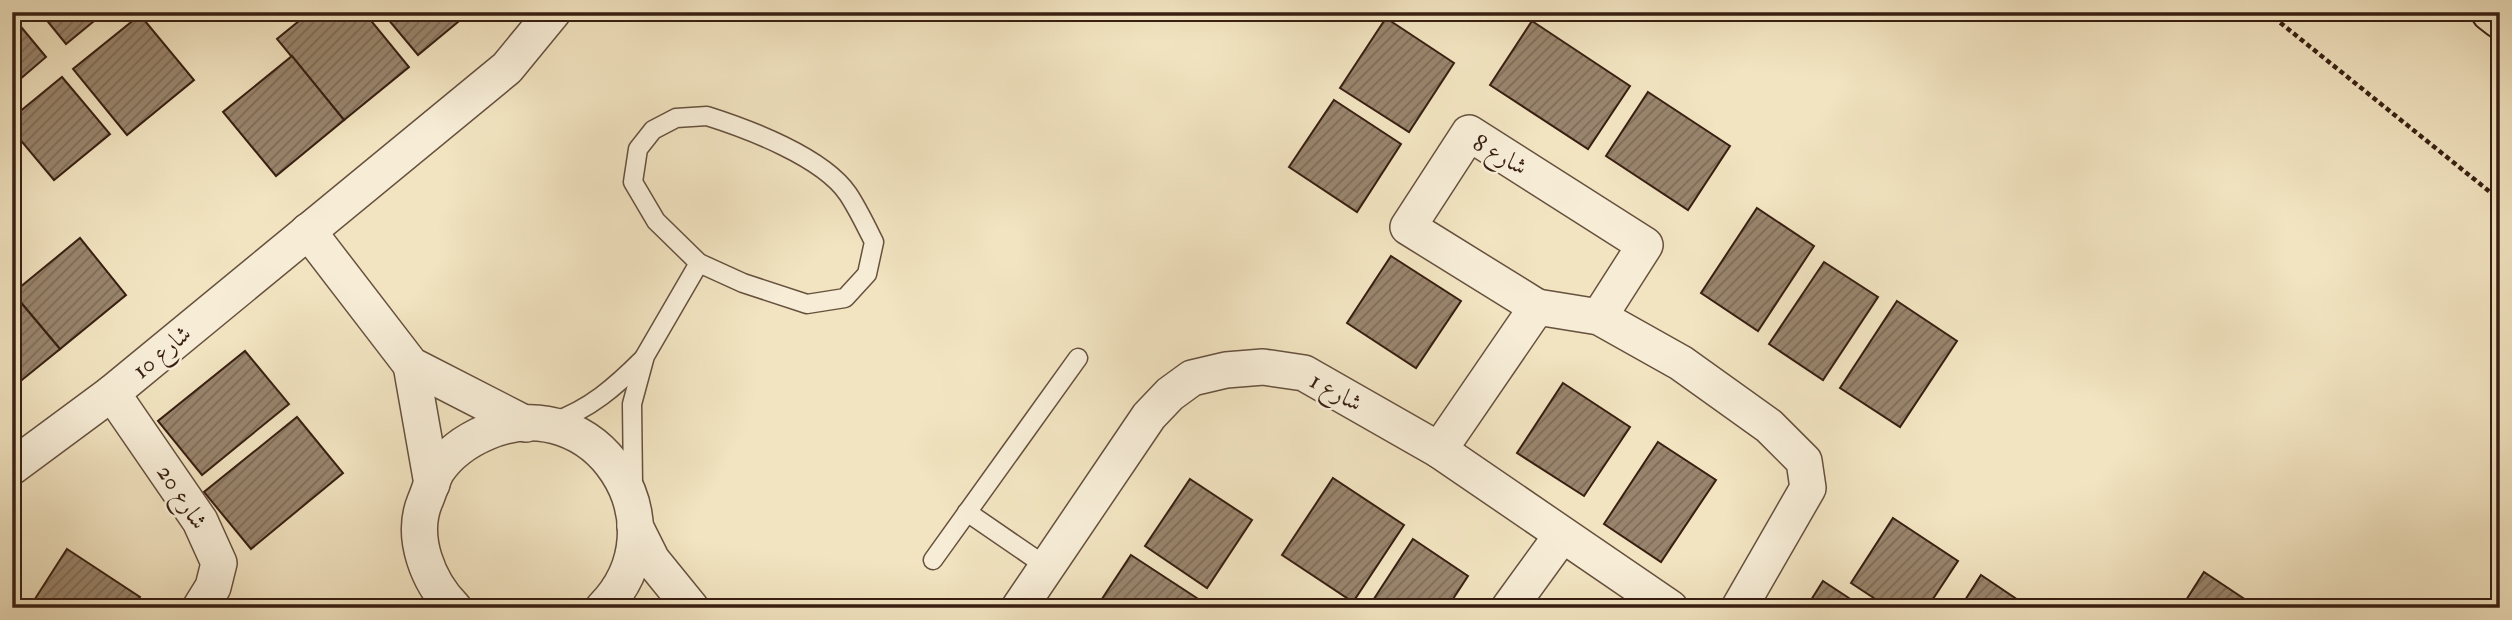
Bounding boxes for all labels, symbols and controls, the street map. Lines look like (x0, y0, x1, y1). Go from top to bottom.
street label: شارع 8 (1465, 127, 1533, 186)
street label: شارع 10 (126, 318, 200, 389)
street label: شارع 1 (1302, 365, 1368, 422)
street label: شارع 20 (146, 459, 214, 537)

